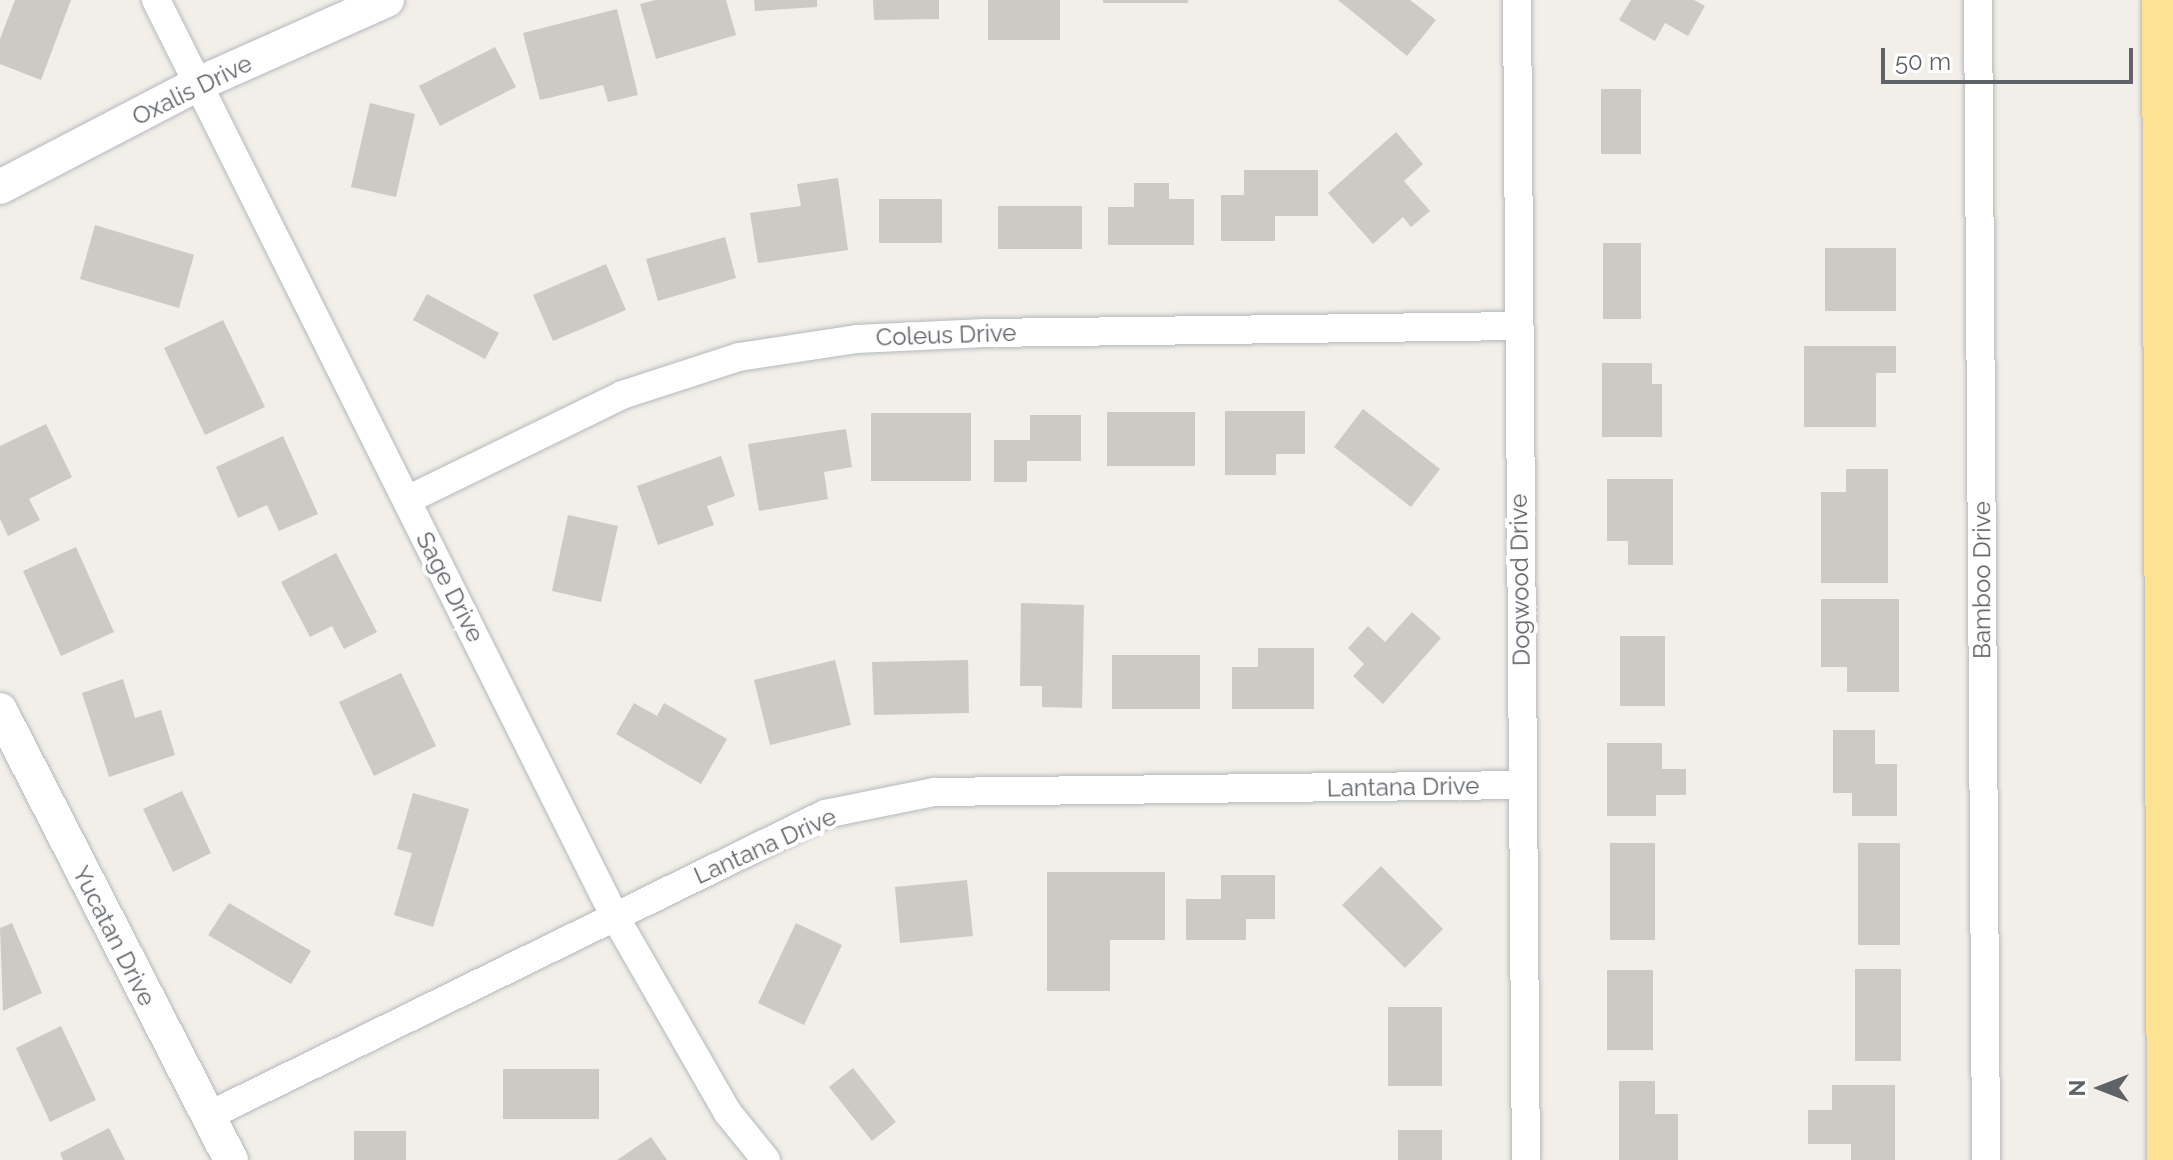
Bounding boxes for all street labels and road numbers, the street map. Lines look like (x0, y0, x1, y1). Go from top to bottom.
street label: Oxalis Drive (127, 49, 257, 131)
street label: Coleus Drive (875, 318, 1017, 352)
street label: Dogwood Drive (1504, 494, 1536, 666)
street label: Bamboo Drive (1968, 501, 1996, 659)
street label: Sage Drive (410, 527, 490, 647)
street label: Lantana Drive (1327, 771, 1479, 803)
street label: Lantana Drive (689, 802, 841, 890)
street label: Yucatan Drive (66, 861, 162, 1011)

